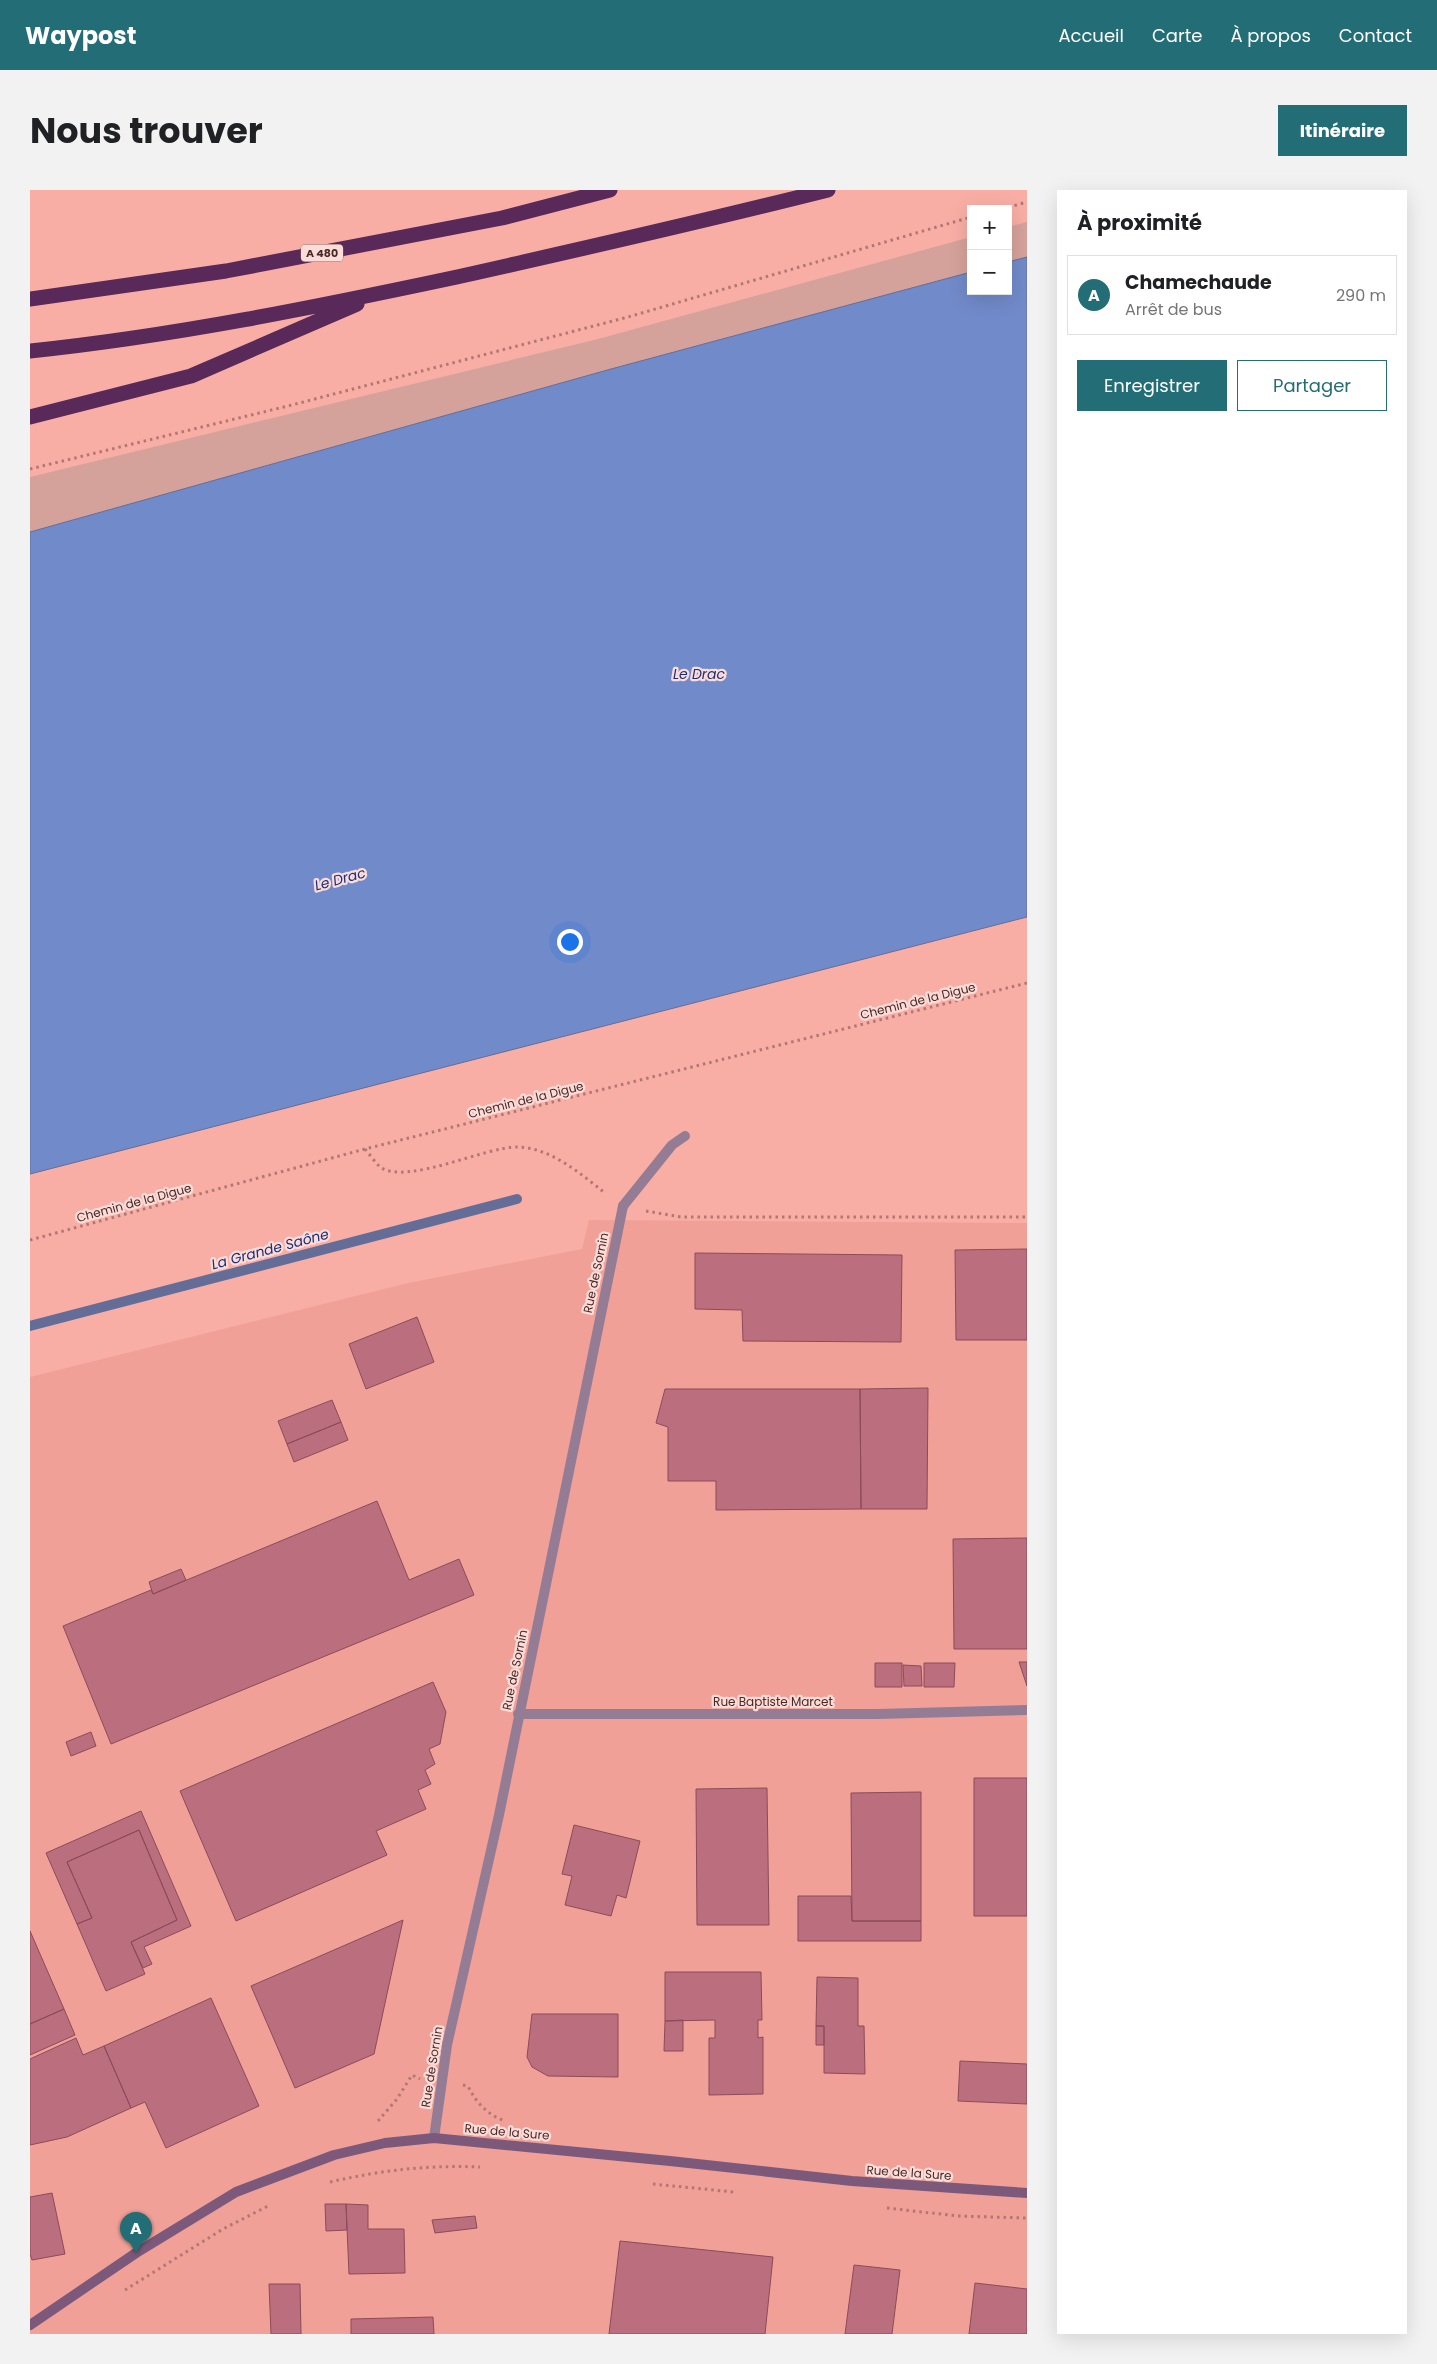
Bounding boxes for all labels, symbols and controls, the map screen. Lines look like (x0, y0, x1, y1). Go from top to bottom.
text: Waypost (25, 19, 136, 52)
text: Accueil (1058, 23, 1124, 48)
text: Carte (1152, 23, 1202, 48)
text: À propos (1230, 23, 1311, 48)
text: Contact (1339, 23, 1412, 48)
button: Itinéraire (1278, 105, 1407, 156)
text: Nous trouver (30, 106, 263, 155)
map controls (967, 205, 1012, 295)
button: + (967, 205, 1012, 250)
text: À proximité (1077, 208, 1202, 237)
road number: A 480 (301, 244, 343, 262)
button: − (967, 250, 1012, 295)
text: Chamechaude (1125, 269, 1272, 296)
text: A (1088, 284, 1100, 307)
text: 290 m (1336, 284, 1386, 307)
text: Arrêt de bus (1125, 298, 1222, 321)
button: Enregistrer (1077, 360, 1227, 411)
button: Partager (1237, 360, 1387, 411)
water label: Le Drac (673, 664, 725, 684)
water label: Le Drac (312, 862, 368, 895)
your location (557, 929, 583, 955)
street label: Chemin de la Digue (858, 978, 977, 1023)
street label: Chemin de la Digue (466, 1077, 585, 1122)
street label: Chemin de la Digue (75, 1179, 193, 1226)
water label: La Grande Saône (209, 1224, 331, 1274)
street label: Rue de Sornin (579, 1231, 612, 1315)
street label: Rue de Sornin (498, 1628, 531, 1712)
street label: Rue Baptiste Marcet (713, 1693, 833, 1710)
street label: Rue de Sornin (417, 2025, 446, 2109)
street label: Rue de la Sure (464, 2119, 550, 2144)
street label: Rue de la Sure (866, 2161, 952, 2184)
pin: A (120, 2212, 152, 2253)

